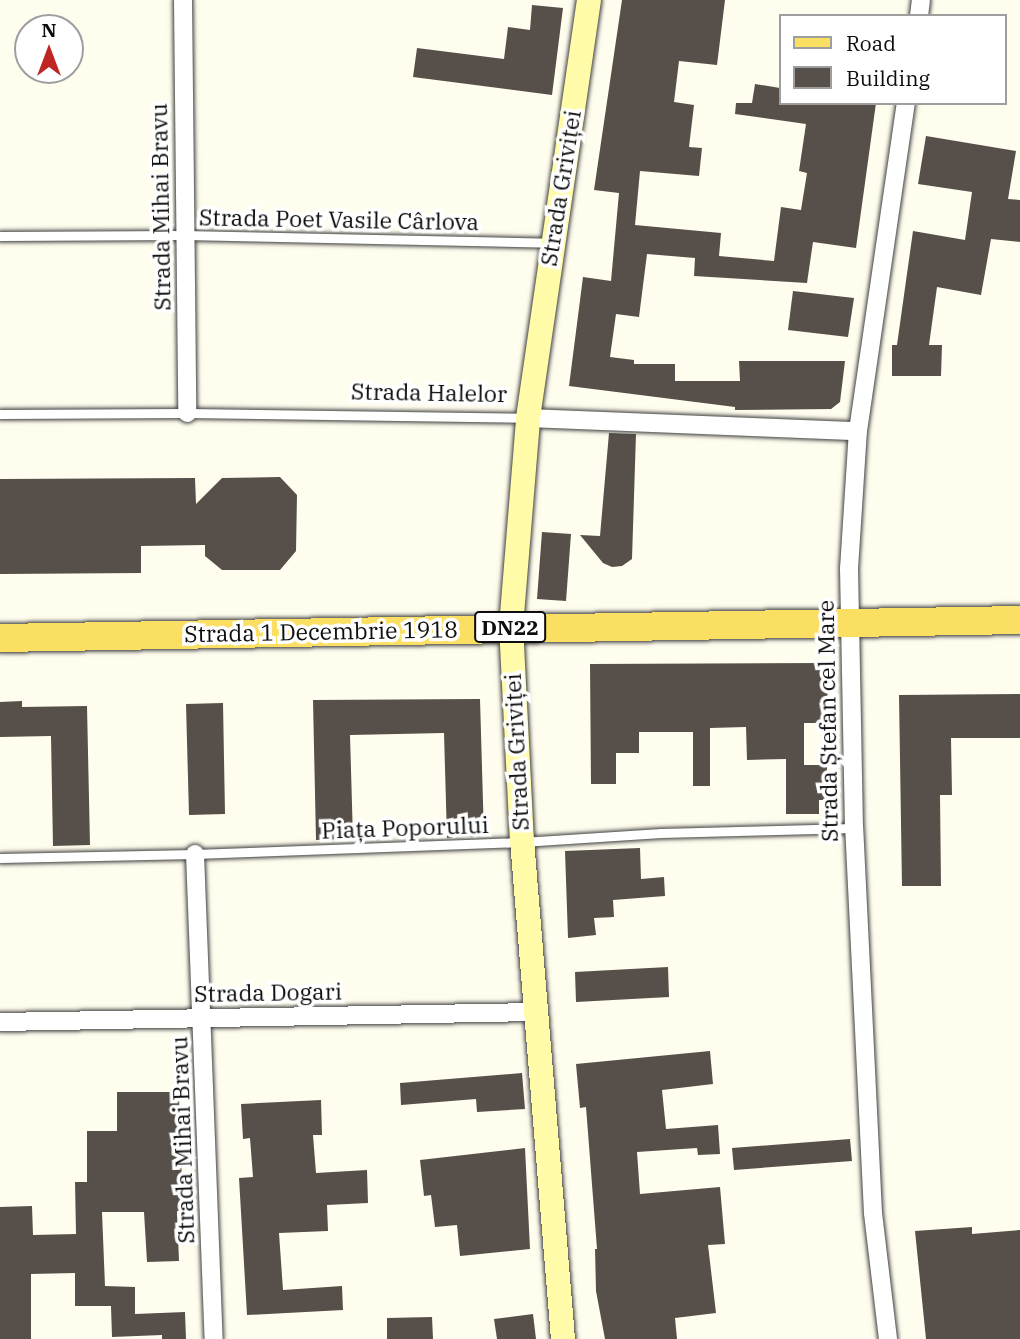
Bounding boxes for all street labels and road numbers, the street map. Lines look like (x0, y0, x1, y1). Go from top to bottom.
street label: Strada Mihai Bravu (144, 103, 176, 311)
street label: Strada Griviței (534, 108, 586, 268)
street label: Strada Poet Vasile Cârlova (199, 203, 479, 235)
street label: Strada Halelor (351, 377, 507, 407)
street label: Strada Ștefan cel Mare (811, 600, 843, 842)
road number: DN22 (473, 610, 547, 644)
street label: Strada 1 Decembrie 1918 (184, 615, 458, 647)
street label: Strada Griviței (498, 673, 534, 831)
street label: Piața Poporului (321, 810, 489, 844)
street label: Strada Dogari (194, 977, 342, 1007)
street label: Strada Mihai Bravu (165, 1036, 199, 1244)

